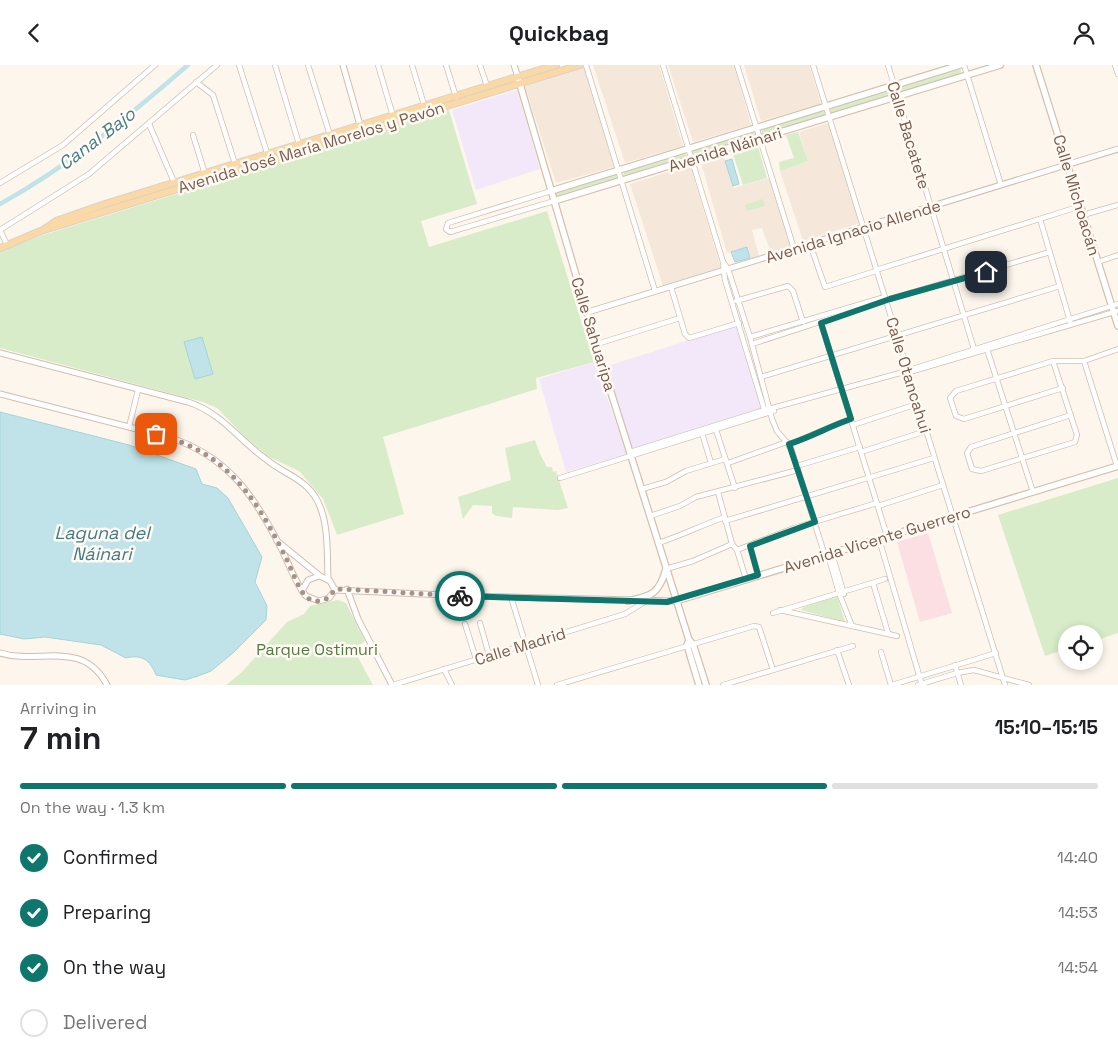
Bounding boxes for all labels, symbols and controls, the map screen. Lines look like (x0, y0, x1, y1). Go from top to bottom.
icon: back (20, 19, 48, 47)
text: Quickbag (509, 19, 609, 47)
icon: person (1070, 19, 1098, 47)
street label: Calle Bacatete (882, 79, 935, 192)
street label: Avenida José María Morelos y Pavón (175, 97, 447, 198)
water label: Canal Bajo (54, 102, 140, 175)
street label: Avenida Náinari (666, 122, 784, 177)
street label: Calle Michoacán (1048, 132, 1105, 258)
street label: Avenida Ignacio Allende (763, 195, 943, 268)
pin (965, 251, 1007, 293)
icon: home (972, 258, 1000, 286)
street label: Calle Sahuaripa (566, 275, 621, 394)
street label: Calle Otancahui (881, 315, 936, 436)
pin (135, 413, 177, 455)
icon: bag (142, 420, 170, 448)
street label: Avenida Vicente Guerrero (781, 501, 973, 578)
water label: Laguna del Náinari (54, 521, 152, 565)
courier (435, 571, 485, 621)
icon: bike (446, 582, 474, 610)
street label: Calle Madrid (472, 623, 568, 670)
map controls (1058, 625, 1103, 670)
button: locate (1058, 625, 1103, 670)
park label: Parque Ostimuri (256, 639, 378, 660)
text: Arriving in (20, 698, 97, 719)
text: 15:10–15:15 (995, 715, 1098, 740)
text: 7 min (20, 718, 101, 758)
text: On the way · 1.3 km (20, 797, 165, 818)
icon: check (20, 844, 48, 872)
text: Confirmed (63, 845, 158, 870)
text: 14:40 (1057, 847, 1098, 868)
icon: check (20, 899, 48, 927)
text: Preparing (63, 900, 151, 925)
text: 14:53 (1058, 902, 1098, 923)
icon: check (20, 954, 48, 982)
text: On the way (63, 955, 166, 980)
text: 14:54 (1058, 957, 1098, 978)
text: Delivered (63, 1010, 148, 1035)

